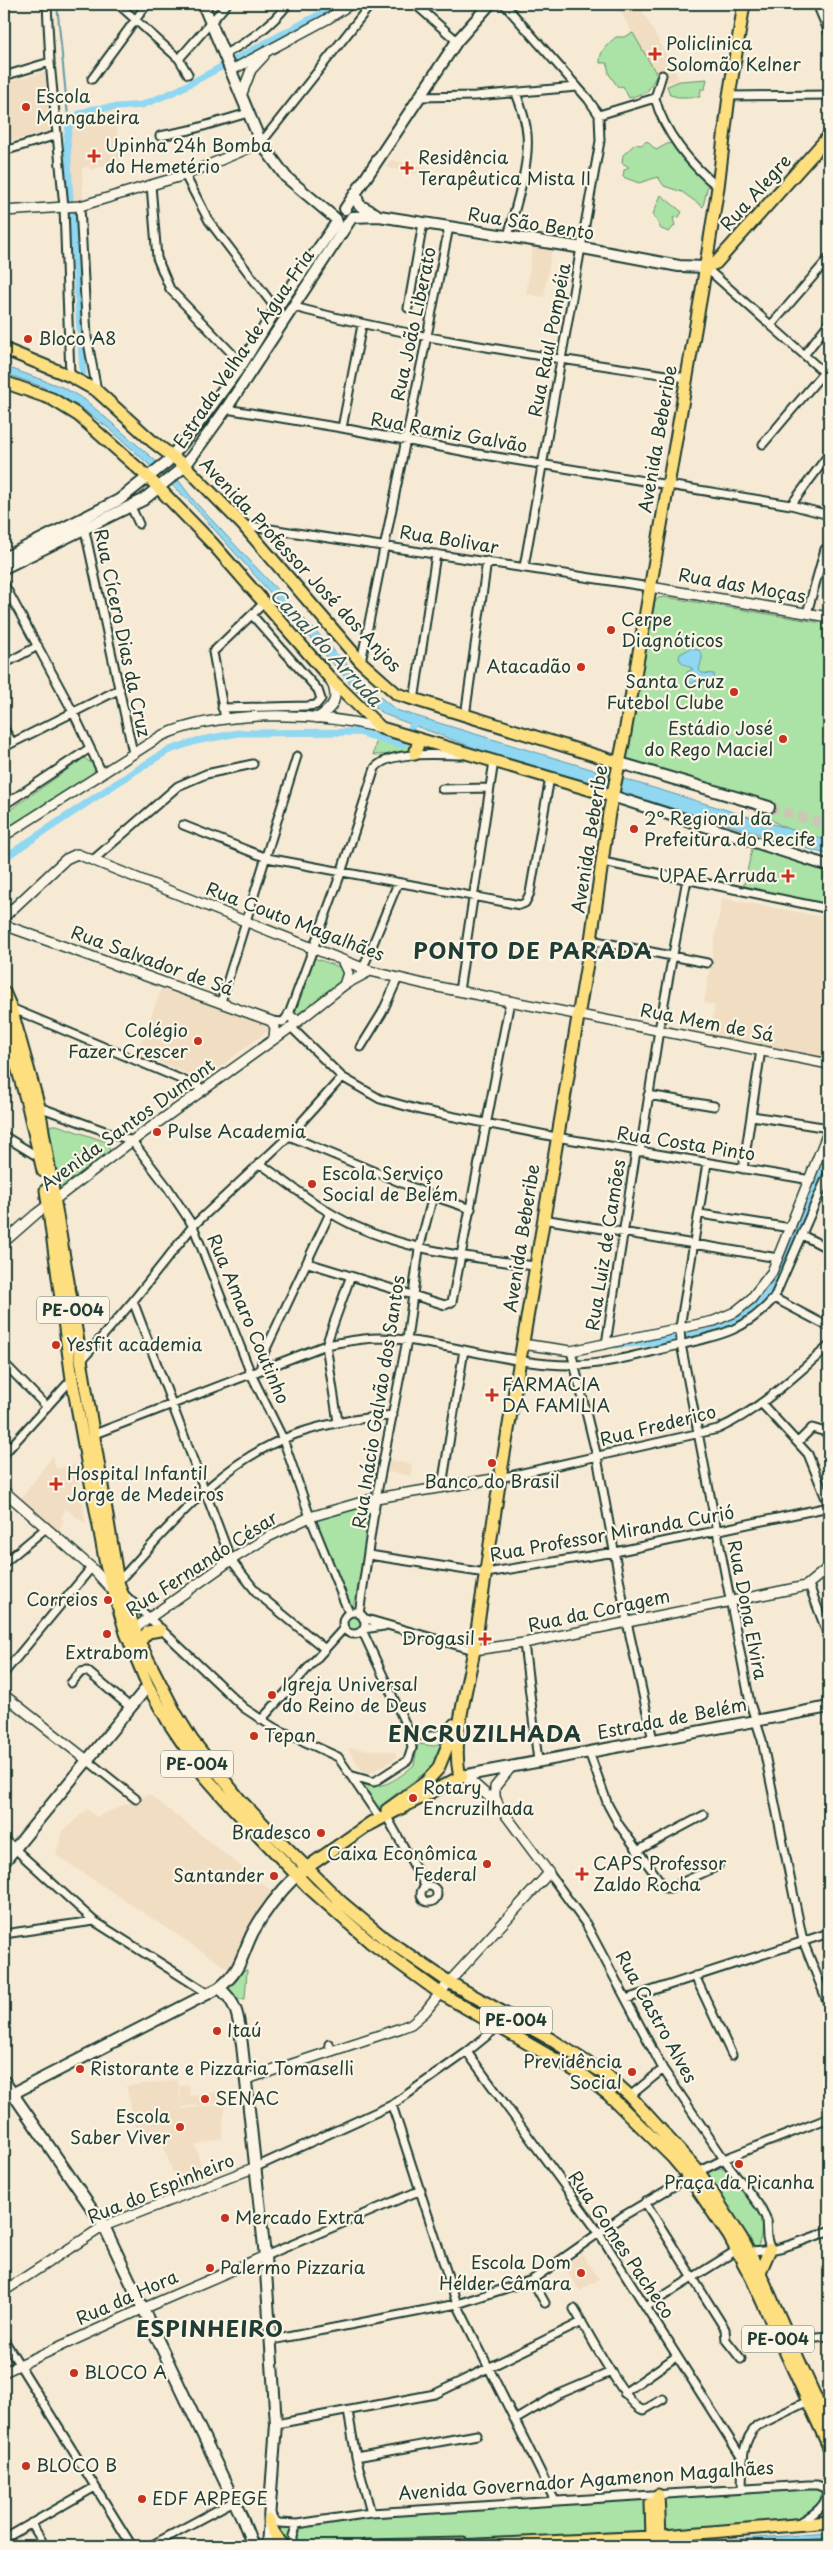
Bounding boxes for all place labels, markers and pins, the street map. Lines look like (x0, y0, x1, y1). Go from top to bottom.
place label: Policlinica Solomão Kelner (666, 29, 801, 77)
marker: Policlinica Solomão Kelner (648, 47, 662, 61)
place label: Escola Mangabeira (36, 82, 140, 130)
marker: Escola Mangabeira (20, 101, 32, 113)
place label: Upinha 24h Bomba do Hemetério (105, 131, 273, 179)
place label: Residência Terapêutica Mista II (418, 143, 591, 191)
marker: Upinha 24h Bomba do Hemetério (87, 149, 101, 163)
marker: Residência Terapêutica Mista II (400, 161, 414, 175)
place label: Bloco A8 (38, 324, 117, 351)
marker: Bloco A8 (22, 333, 34, 345)
place label: Cerpe Diagnóticos (621, 605, 723, 653)
marker: Cerpe Diagnóticos (605, 624, 617, 636)
place label: Atacadão (487, 652, 571, 679)
marker: Atacadão (575, 661, 587, 673)
place label: Santa Cruz Futebol Clube (607, 667, 724, 715)
marker: Santa Cruz Futebol Clube (728, 686, 740, 698)
place label: Estádio José do Rego Maciel (644, 714, 773, 762)
marker: Estádio José do Rego Maciel (777, 733, 789, 745)
place label: 2° Regional da Prefeitura do Recife (644, 804, 816, 852)
marker: 2° Regional da Prefeitura do Recife (628, 823, 640, 835)
place label: UPAE Arruda (658, 861, 777, 888)
marker: UPAE Arruda (781, 869, 795, 883)
place label: Colégio Fazer Crescer (68, 1016, 189, 1064)
marker: Colégio Fazer Crescer (192, 1035, 204, 1047)
place label: Pulse Academia (167, 1117, 306, 1144)
marker: Pulse Academia (151, 1126, 163, 1138)
place label: Escola Serviço Social de Belém (322, 1159, 458, 1207)
marker: Escola Serviço Social de Belém (306, 1178, 318, 1190)
place label: Yesfit academia (66, 1330, 202, 1357)
marker: Yesfit academia (50, 1339, 62, 1351)
place label: FARMACIA DA FAMILIA (502, 1370, 610, 1418)
marker: FARMACIA DA FAMILIA (486, 1389, 498, 1401)
marker: Banco do Brasil (486, 1457, 498, 1469)
place label: Hospital Infantil Jorge de Medeiros (67, 1459, 224, 1507)
place label: Banco do Brasil (424, 1467, 560, 1494)
marker: Hospital Infantil Jorge de Medeiros (49, 1477, 63, 1491)
place label: Correios (26, 1585, 98, 1612)
marker: Correios (102, 1594, 114, 1606)
place label: Drogasil (401, 1624, 475, 1651)
marker: Extrabom (101, 1628, 113, 1640)
marker: Drogasil (479, 1633, 491, 1645)
place label: Extrabom (65, 1638, 149, 1665)
place label: Igreja Universal do Reino de Deus (282, 1670, 427, 1718)
marker: Igreja Universal do Reino de Deus (266, 1689, 278, 1701)
place label: Tepan (264, 1721, 316, 1748)
marker: Tepan (248, 1730, 260, 1742)
place label: Rotary Encruzilhada (423, 1773, 535, 1821)
marker: Rotary Encruzilhada (407, 1792, 419, 1804)
place label: Bradesco (232, 1818, 311, 1845)
marker: Bradesco (315, 1827, 327, 1839)
place label: Caixa Econômica Federal (327, 1839, 478, 1887)
place label: CAPS Professor Zaldo Rocha (593, 1849, 727, 1897)
marker: Caixa Econômica Federal (481, 1858, 493, 1870)
place label: Santander (173, 1861, 265, 1888)
marker: CAPS Professor Zaldo Rocha (575, 1867, 589, 1881)
marker: Santander (268, 1870, 280, 1882)
place label: Itaú (227, 2016, 262, 2043)
marker: Itaú (211, 2025, 223, 2037)
place label: Previdência Social (523, 2047, 622, 2095)
place label: Ristorante e Pizzaria Tomaselli (90, 2054, 354, 2081)
marker: Ristorante e Pizzaria Tomaselli (74, 2063, 86, 2075)
marker: Previdência Social (626, 2066, 638, 2078)
place label: SENAC (215, 2084, 279, 2111)
marker: SENAC (199, 2093, 211, 2105)
place label: Escola Saber Viver (70, 2102, 171, 2150)
marker: Escola Saber Viver (174, 2121, 186, 2133)
marker: Praça da Picanha (733, 2158, 745, 2170)
place label: Praça da Picanha (664, 2168, 815, 2195)
place label: Mercado Extra (235, 2203, 364, 2230)
marker: Mercado Extra (219, 2212, 231, 2224)
place label: Escola Dom Hélder Câmara (439, 2248, 572, 2296)
place label: Palermo Pizzaria (220, 2253, 366, 2280)
marker: Palermo Pizzaria (204, 2262, 216, 2274)
marker: Escola Dom Hélder Câmara (575, 2267, 587, 2279)
place label: BLOCO A (84, 2358, 167, 2385)
marker: BLOCO A (68, 2367, 80, 2379)
place label: BLOCO B (36, 2451, 117, 2478)
marker: BLOCO B (20, 2460, 32, 2472)
place label: EDF ARPEGE (152, 2484, 268, 2511)
marker: EDF ARPEGE (136, 2493, 148, 2505)

